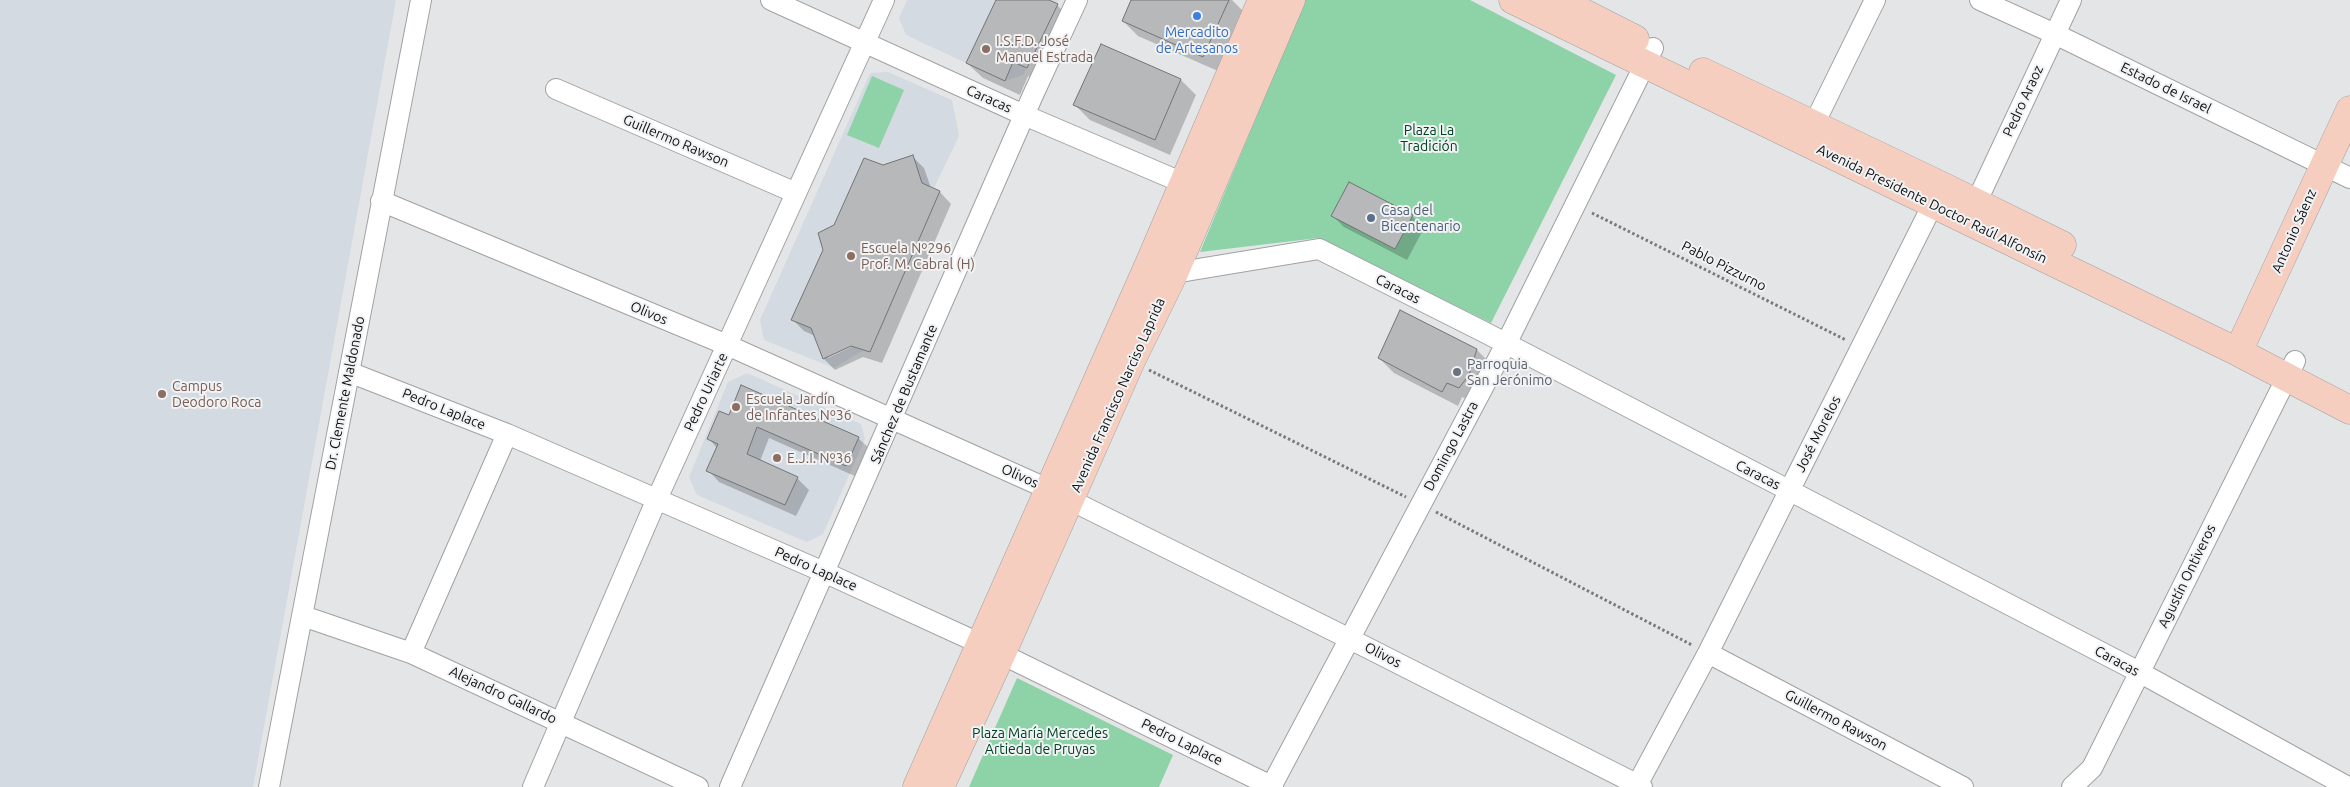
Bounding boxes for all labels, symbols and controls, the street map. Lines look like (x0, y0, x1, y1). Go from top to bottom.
marker: Mercadito de Artesanos (1191, 10, 1203, 22)
place label: Mercadito de Artesanos (1156, 24, 1238, 56)
place label: I.S.F.D. José Manuel Estrada (996, 33, 1093, 65)
marker: I.S.F.D. José Manuel Estrada (980, 43, 992, 55)
street label: Estado de Israel (2118, 59, 2214, 117)
street label: Pedro Araoz (1999, 63, 2047, 139)
street label: Caracas (964, 82, 1014, 116)
street label: Guillermo Rawson (620, 111, 732, 171)
park label: Plaza La Tradición (1400, 122, 1458, 154)
street label: Avenida Presidente Doctor Raúl Alfonsín (1814, 141, 2050, 267)
street label: Antonio Sáenz (2268, 186, 2320, 276)
place label: Casa del Bicentenario (1381, 202, 1461, 234)
marker: Casa del Bicentenario (1365, 212, 1377, 224)
street label: Pablo Pizzurno (1679, 237, 1769, 295)
place label: Escuela Nº296 Prof. M. Cabral (H) (861, 240, 975, 272)
marker: Escuela Nº296 Prof. M. Cabral (H) (845, 250, 857, 262)
street label: Caracas (1373, 271, 1423, 307)
street label: Avenida Francisco Narciso Laprida (1067, 295, 1169, 495)
street label: Olivos (628, 298, 670, 328)
street label: Dr. Clemente Maldonado (322, 315, 368, 471)
street label: Sánchez de Bustamante (867, 322, 941, 466)
street label: Pedro Uriarte (680, 350, 732, 434)
place label: Parroquia San Jerónimo (1467, 356, 1553, 388)
marker: Parroquia San Jerónimo (1451, 366, 1463, 378)
place label: Campus Deodoro Roca (172, 378, 261, 411)
street label: Pedro Laplace (400, 385, 488, 433)
marker: Campus Deodoro Roca (156, 388, 168, 400)
place label: Escuela Jardín de Infantes Nº36 (746, 391, 852, 424)
street label: José Morelos (1792, 393, 1844, 475)
street label: Domingo Lastra (1420, 398, 1482, 494)
marker: Escuela Jardín de Infantes Nº36 (730, 401, 742, 413)
place label: E.J.I. Nº36 (787, 450, 851, 466)
marker: E.J.I. Nº36 (771, 452, 783, 464)
street label: Caracas (1733, 457, 1783, 493)
street label: Olivos (999, 460, 1041, 492)
street label: Agustín Ontiveros (2155, 521, 2219, 631)
street label: Pedro Laplace (772, 543, 860, 595)
street label: Olivos (1362, 639, 1404, 671)
street label: Caracas (2092, 642, 2142, 680)
street label: Alejandro Gallardo (447, 663, 559, 727)
street label: Guillermo Rawson (1782, 686, 1890, 754)
street label: Pedro Laplace (1139, 715, 1225, 769)
park label: Plaza María Mercedes Artieda de Pruyas (972, 725, 1108, 758)

